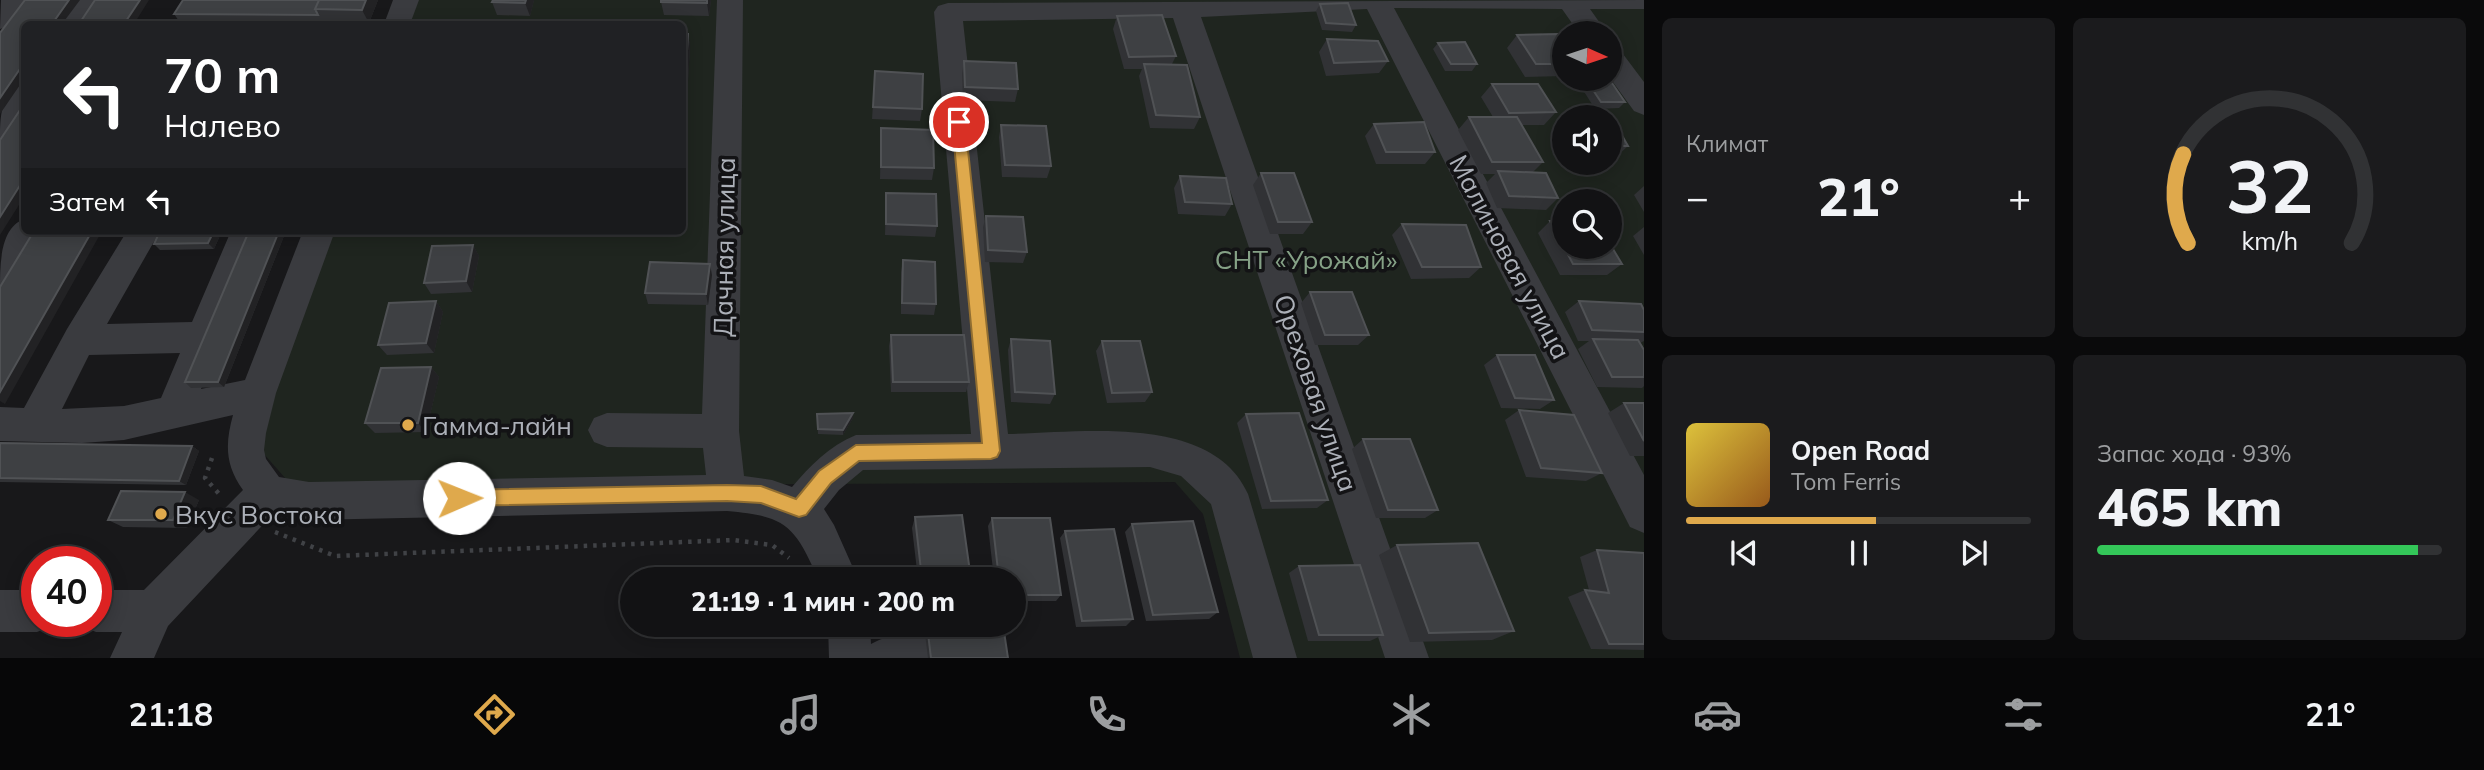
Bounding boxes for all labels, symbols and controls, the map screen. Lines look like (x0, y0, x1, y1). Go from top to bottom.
north arrow (1552, 21, 1622, 91)
map controls (1552, 21, 1622, 259)
text: 70 m (164, 44, 280, 105)
icon: left (49, 49, 140, 140)
pin (929, 92, 989, 152)
icon: arrive (940, 103, 978, 141)
text: Налево (164, 105, 281, 145)
button: sound (1552, 105, 1622, 175)
text: Климат (1686, 129, 1768, 158)
text: 32 (2226, 141, 2313, 232)
street label: Малиновая улица (1442, 149, 1578, 365)
street label: Дачная улица (706, 157, 742, 337)
text: 21° (1817, 164, 1900, 229)
text: − (1686, 173, 1709, 221)
text: + (2008, 173, 2031, 221)
icon: left (140, 182, 178, 220)
text: Затем (49, 185, 126, 218)
button: search (1552, 189, 1622, 259)
text: km/h (2241, 225, 2298, 256)
park label: СНТ «Урожай» (1215, 243, 1397, 276)
street label: Ореховая улица (1267, 290, 1365, 496)
place label: Гамма-лайн (422, 409, 572, 442)
marker: Гамма-лайн (400, 417, 416, 433)
text: Open Road (1791, 434, 1930, 467)
text: Запас хода · 93% (2097, 439, 2292, 468)
position arrow (422, 461, 496, 535)
text: Tom Ferris (1791, 467, 1901, 496)
text: 465 km (2097, 474, 2282, 539)
place label: Вкус Востока (175, 498, 343, 531)
marker: Вкус Востока (153, 506, 169, 522)
icon: previous (1725, 534, 1763, 572)
icon: pause (1840, 534, 1878, 572)
icon: next (1955, 534, 1993, 572)
speed limit sign: 40 (21, 546, 112, 637)
text: 21:19 · 1 мин · 200 m (691, 585, 955, 618)
icon: directions (470, 690, 519, 739)
icon: music (776, 690, 825, 739)
icon: phone (1082, 690, 1131, 739)
icon: climate (1387, 690, 1436, 739)
icon: car (1693, 690, 1742, 739)
icon: filters (1999, 690, 2048, 739)
text: 21:18 (128, 694, 213, 734)
text: 21° (2305, 694, 2355, 734)

